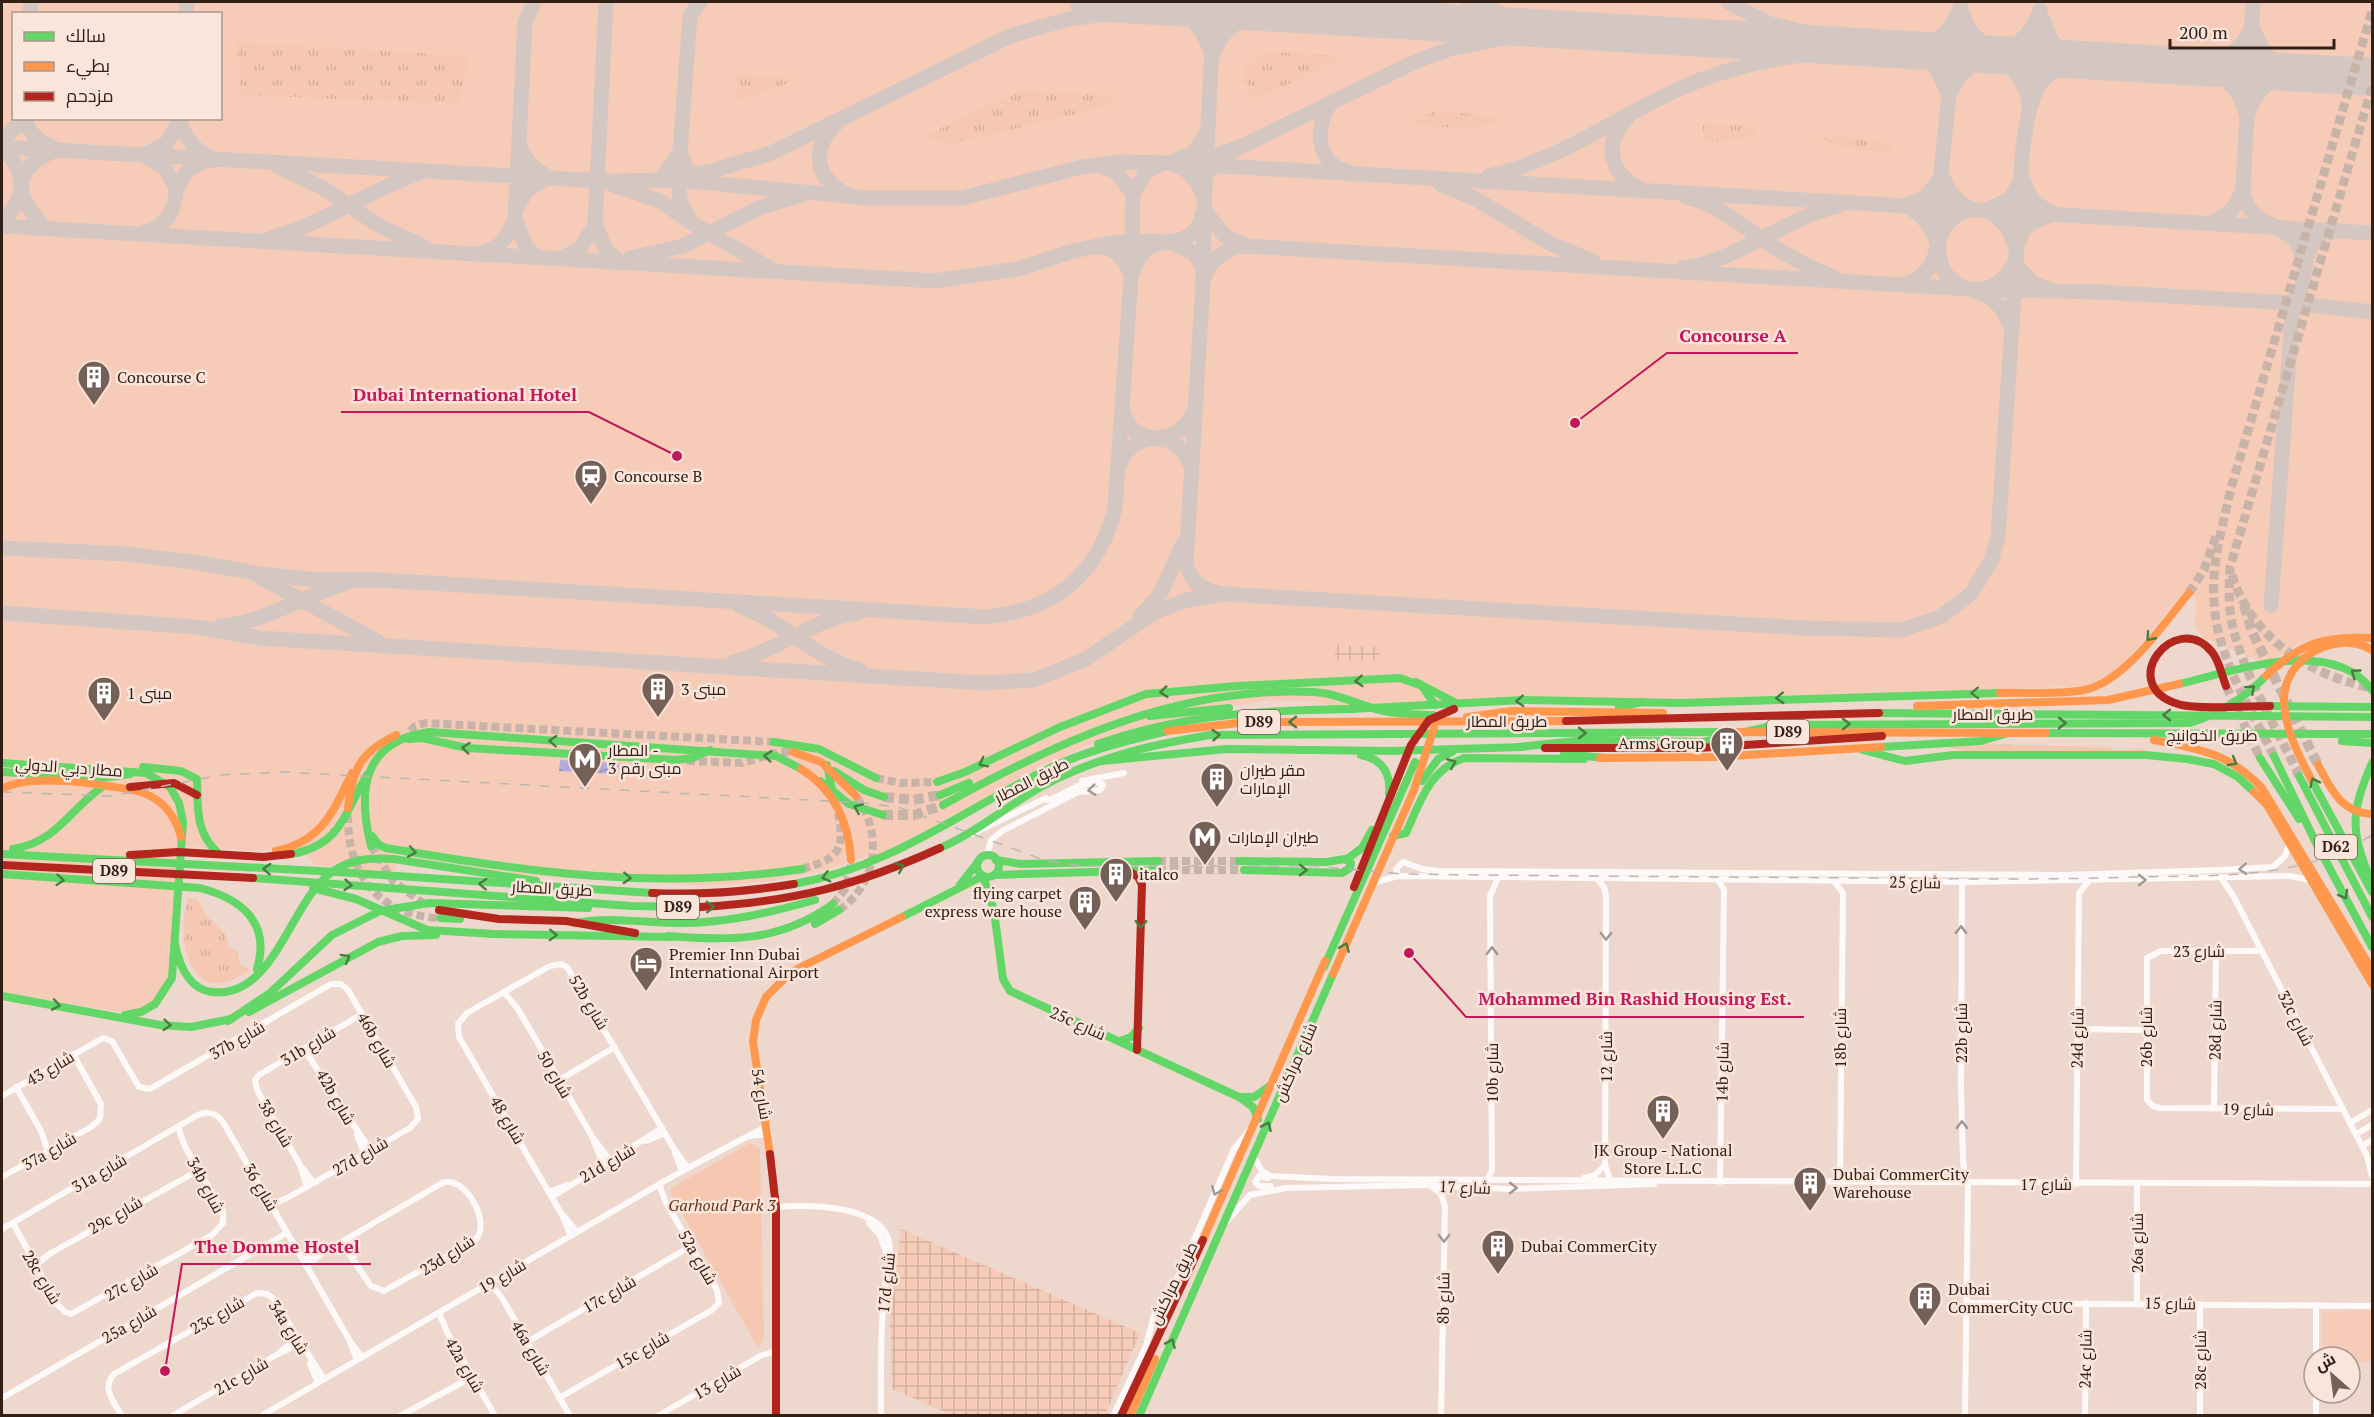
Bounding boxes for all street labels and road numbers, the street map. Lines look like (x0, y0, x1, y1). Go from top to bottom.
street label: طريق المطار (1952, 703, 2033, 725)
road number: D89 (1238, 710, 1280, 734)
street label: طريق المطار (1466, 710, 1547, 732)
road number: D89 (1767, 720, 1809, 744)
street label: طريق الخوانيج (2166, 724, 2258, 747)
street label: مطار دبي الدولي (14, 752, 123, 785)
street label: طريق المطار (989, 752, 1072, 809)
road number: D62 (2315, 835, 2357, 859)
road number: D89 (93, 859, 135, 883)
street label: شارع 25 (1889, 871, 1941, 894)
street label: طريق المطار (510, 875, 593, 901)
road number: D89 (657, 895, 699, 919)
street label: شارع 23 (2173, 940, 2225, 963)
street label: 52b شارع (563, 970, 614, 1034)
street label: 32c شارع (2272, 987, 2319, 1050)
street label: 28d شارع (2203, 999, 2228, 1061)
street label: 25c شارع (1046, 1001, 1110, 1046)
street label: 22b شارع (1950, 1003, 1973, 1063)
street label: 24d شارع (2065, 1007, 2090, 1069)
street label: 26b شارع (2135, 1007, 2158, 1067)
street label: 46b شارع (351, 1008, 402, 1072)
street label: 18b شارع (1829, 1008, 1852, 1068)
street label: 37b شارع (205, 1015, 269, 1066)
street label: شارع مراكش (1268, 1019, 1323, 1105)
street label: 31b شارع (276, 1021, 340, 1072)
street label: شارع 12 (1595, 1031, 1618, 1083)
street label: 14b شارع (1710, 1041, 1735, 1103)
street label: 10b شارع (1481, 1043, 1504, 1103)
street label: شارع 43 (22, 1045, 78, 1091)
street label: شارع 50 (532, 1046, 578, 1102)
street label: 42b شارع (310, 1065, 361, 1129)
street label: شارع 54 (746, 1067, 777, 1122)
street label: شارع 48 (485, 1092, 531, 1148)
street label: شارع 38 (253, 1095, 299, 1151)
street label: شارع 19 (2222, 1098, 2274, 1121)
street label: 37a شارع (18, 1127, 81, 1176)
street label: 27d شارع (328, 1131, 392, 1182)
street label: 21d شارع (575, 1138, 639, 1189)
street label: 31a شارع (68, 1148, 131, 1198)
street label: 34b شارع (181, 1153, 230, 1217)
street label: شارع 36 (238, 1159, 284, 1215)
street label: شارع 17 (2020, 1173, 2072, 1196)
street label: شارع 17 (1439, 1175, 1491, 1200)
street label: 29c شارع (84, 1191, 147, 1240)
street label: 26a شارع (2126, 1213, 2149, 1273)
street label: 52a شارع (673, 1226, 723, 1289)
street label: 23d شارع (415, 1230, 479, 1281)
street label: طريق مراكش (1143, 1238, 1203, 1328)
street label: 28c شارع (16, 1246, 67, 1309)
street label: 17d شارع (872, 1252, 901, 1315)
street label: شارع 19 (474, 1253, 530, 1299)
street label: 27c شارع (100, 1258, 162, 1307)
street label: 17c شارع (578, 1270, 640, 1319)
street label: 8b شارع (1432, 1272, 1455, 1324)
street label: 23c شارع (186, 1291, 249, 1340)
street label: شارع 15 (2144, 1292, 2196, 1315)
street label: 34a شارع (263, 1296, 314, 1359)
street label: 25a شارع (98, 1299, 161, 1349)
street label: 46a شارع (506, 1317, 556, 1380)
street label: 15c شارع (611, 1326, 674, 1375)
street label: 24c شارع (2073, 1329, 2098, 1389)
street label: 28c شارع (2189, 1330, 2212, 1390)
street label: 42a شارع (440, 1334, 490, 1397)
street label: 21c شارع (210, 1352, 273, 1401)
street label: شارع 13 (689, 1359, 745, 1405)

